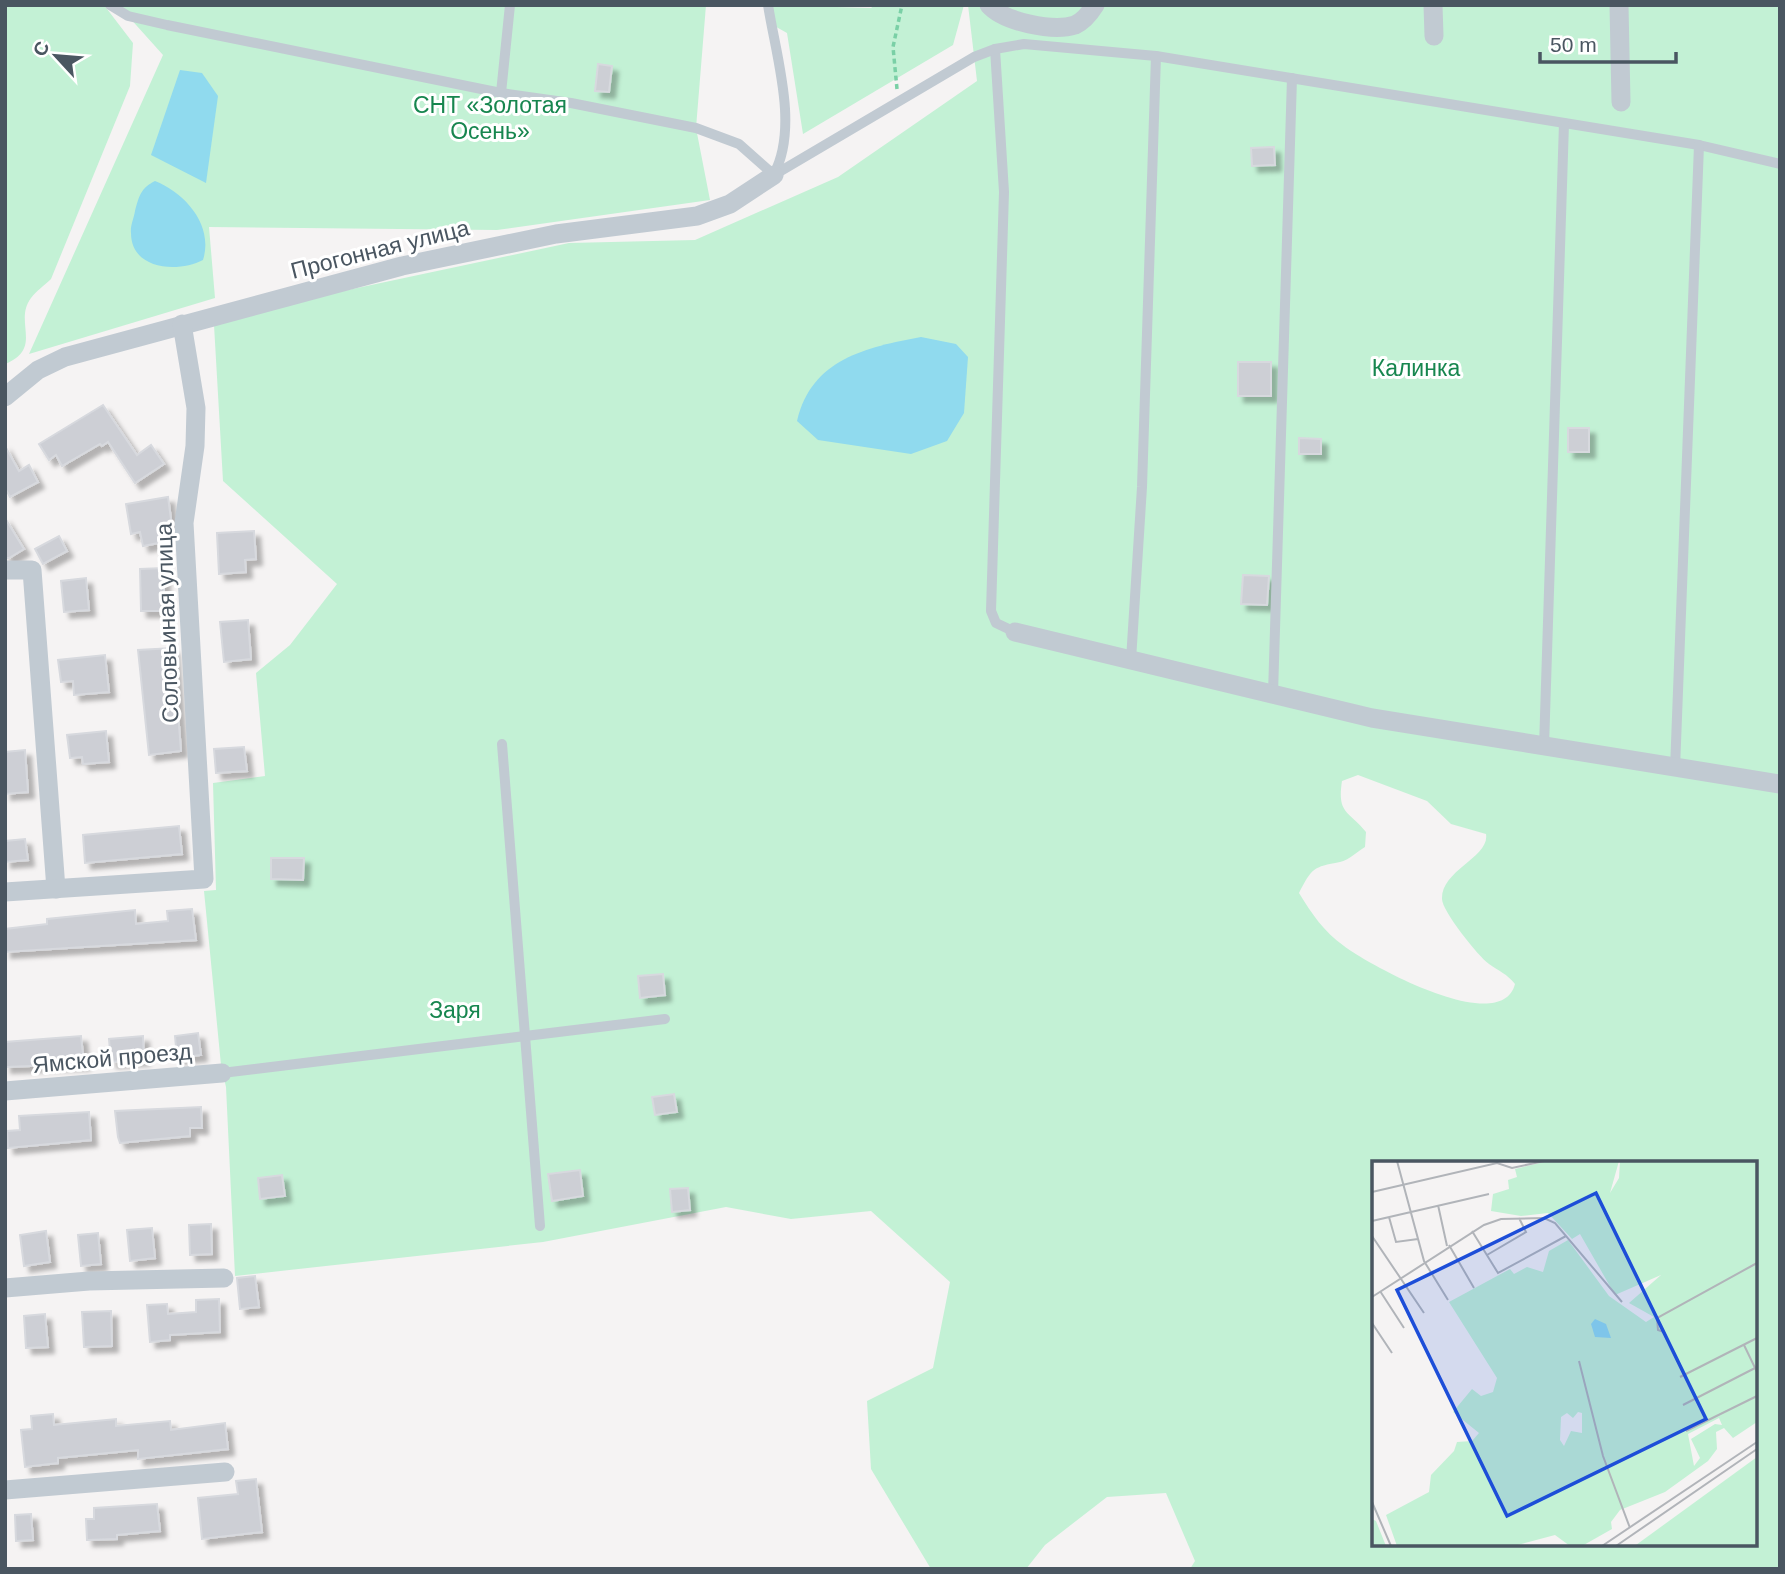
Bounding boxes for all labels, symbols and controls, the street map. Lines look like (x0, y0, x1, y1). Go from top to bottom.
north arrow (21, 21, 91, 91)
scale bar (1540, 21, 1676, 65)
text: 50 m (1550, 33, 1597, 56)
text: С (29, 38, 54, 60)
park label: СНТ «Золотая Осень» (413, 92, 567, 144)
street label: Прогонная улица (288, 214, 472, 284)
park label: Калинка (1372, 355, 1460, 381)
street label: Соловьиная улица (151, 522, 183, 723)
park label: Заря (429, 997, 481, 1023)
street label: Ямской проезд (31, 1038, 193, 1078)
inset map (1372, 1161, 1757, 1546)

